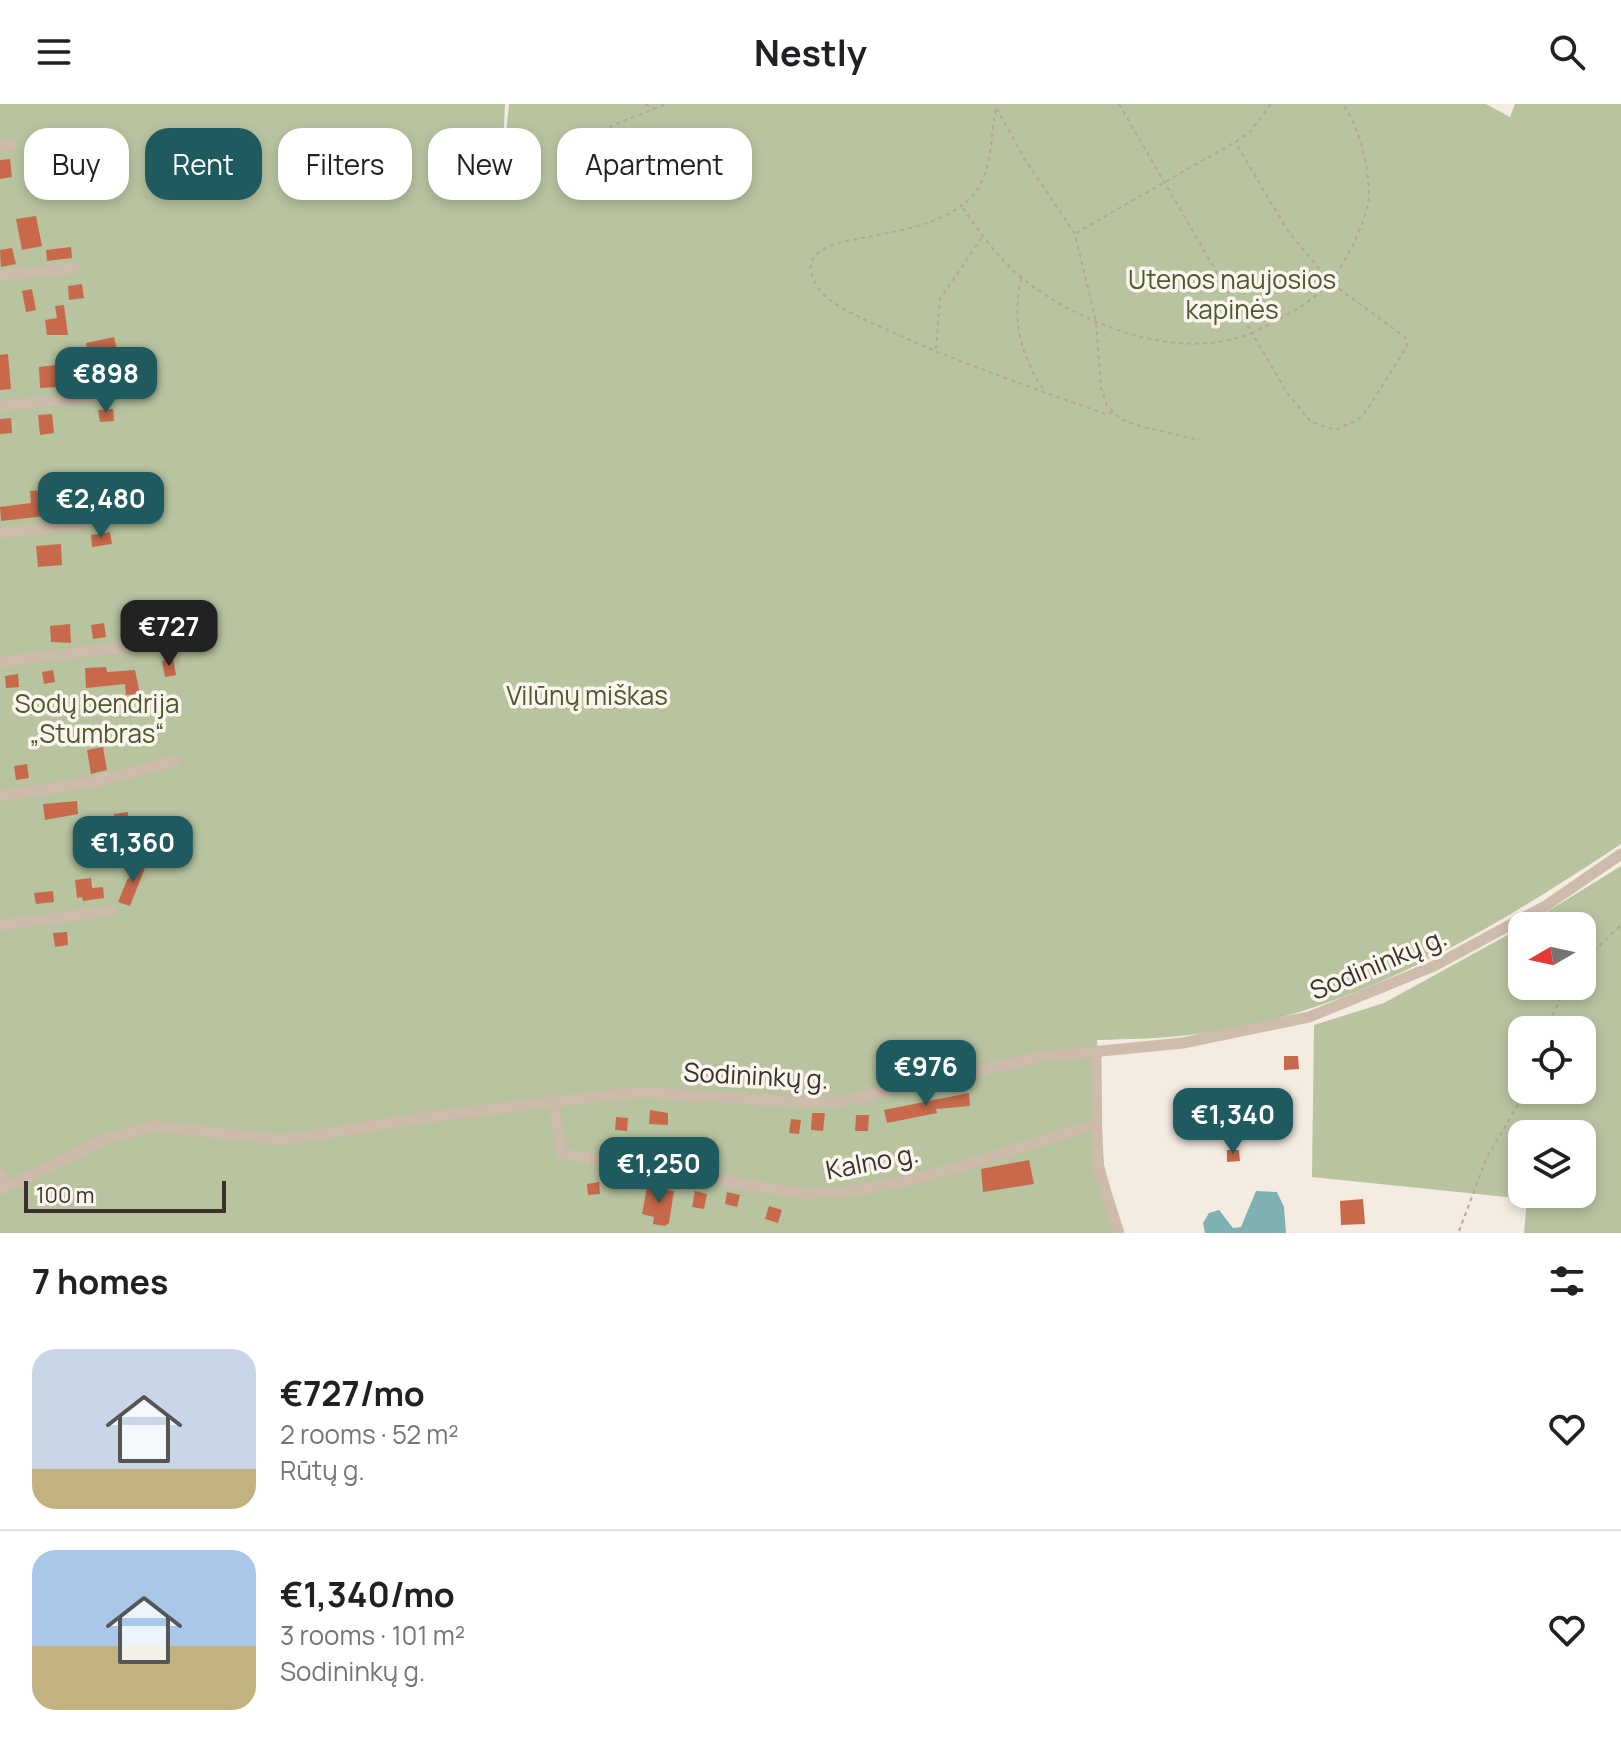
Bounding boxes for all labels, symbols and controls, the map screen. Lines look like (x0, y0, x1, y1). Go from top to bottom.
text: Nestly (754, 28, 867, 77)
icon: menu (32, 30, 76, 74)
icon: search (1545, 30, 1589, 74)
chip: Buy (24, 128, 129, 200)
chip: Rent (145, 128, 262, 200)
chip: Filters (278, 128, 412, 200)
chip: New (428, 128, 541, 200)
chip: Apartment (557, 128, 752, 200)
park label: Utenos naujosios kapinės (1128, 261, 1336, 327)
pin: €898 (59, 347, 153, 415)
text: €898 (73, 355, 139, 391)
pin: €2,480 (36, 472, 166, 540)
text: €2,480 (56, 480, 146, 516)
pin: €727 (122, 600, 216, 668)
text: €727 (139, 608, 199, 644)
park label: Vilūnų miškas (506, 677, 668, 713)
park label: Sodų bendrija „Stumbras“ (15, 685, 179, 751)
pin: €1,360 (68, 816, 198, 884)
text: €1,360 (91, 824, 175, 860)
north arrow (1508, 912, 1596, 1000)
map controls (1508, 912, 1596, 1208)
street label: Sodininkų g. (1304, 918, 1452, 1008)
button: locate (1508, 1016, 1596, 1104)
pin: €976 (879, 1040, 973, 1108)
text: €976 (894, 1048, 958, 1084)
street label: Sodininkų g. (682, 1053, 830, 1097)
pin: €1,340 (1168, 1088, 1298, 1156)
text: €1,340 (1191, 1096, 1275, 1132)
button: layers (1508, 1120, 1596, 1208)
street label: Kalno g. (822, 1134, 922, 1188)
pin: €1,250 (594, 1137, 724, 1205)
text: €1,250 (617, 1145, 701, 1181)
scale bar (24, 1177, 226, 1213)
text: 100 m (36, 1180, 94, 1210)
text: 7 homes (32, 1258, 168, 1304)
icon: filters (1545, 1259, 1589, 1303)
text: €727/mo (280, 1370, 425, 1416)
icon: home (96, 1381, 192, 1477)
icon: heart (1545, 1407, 1589, 1451)
text: 2 rooms · 52 m² (280, 1416, 459, 1452)
text: Rūtų g. (280, 1452, 365, 1488)
text: €1,340/mo (280, 1571, 455, 1617)
icon: home (96, 1582, 192, 1678)
icon: heart (1545, 1608, 1589, 1652)
text: 3 rooms · 101 m² (280, 1617, 465, 1653)
text: Sodininkų g. (280, 1653, 425, 1689)

